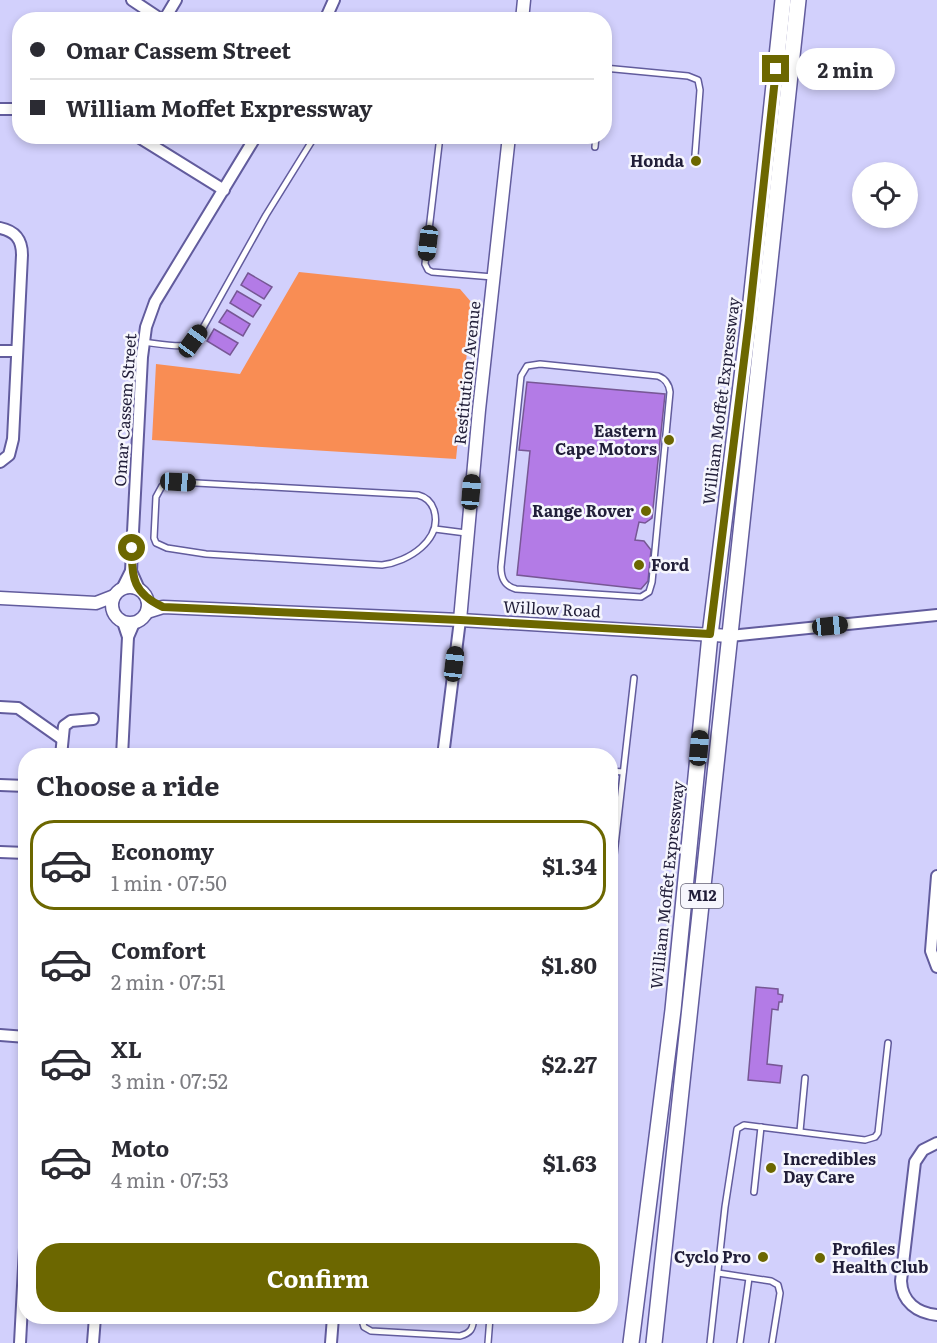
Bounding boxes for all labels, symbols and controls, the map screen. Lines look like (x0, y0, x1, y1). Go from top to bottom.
text: Omar Cassem Street (66, 33, 291, 66)
callout: 2 min (797, 48, 896, 90)
text: 2 min (818, 54, 873, 84)
route end (762, 55, 789, 82)
text: William Moffet Expressway (66, 91, 372, 124)
place label: Honda (630, 148, 685, 172)
marker: Honda (689, 154, 703, 168)
map controls (852, 162, 918, 228)
button: locate (852, 162, 918, 228)
car (417, 224, 439, 262)
street label: William Moffet Expressway (695, 295, 745, 506)
street label: Restitution Avenue (447, 300, 485, 446)
car (175, 321, 211, 361)
street label: Omar Cassem Street (107, 332, 141, 487)
place label: Eastern Cape Motors (555, 418, 657, 460)
marker: Eastern Cape Motors (662, 433, 676, 447)
car (160, 472, 196, 492)
car (460, 473, 482, 511)
place label: Range Rover (532, 498, 634, 522)
marker: Range Rover (639, 504, 653, 518)
route start (118, 534, 145, 561)
place label: Ford (651, 552, 690, 576)
marker: Ford (632, 558, 646, 572)
street label: Willow Road (502, 593, 602, 623)
car (811, 615, 849, 637)
car (443, 645, 465, 683)
car (688, 729, 710, 767)
text: Choose a ride (36, 764, 219, 804)
street label: William Moffet Expressway (643, 779, 689, 990)
text: Economy (111, 834, 214, 867)
icon: car (39, 838, 93, 892)
text: $1.34 (542, 849, 597, 882)
text: 1 min · 07:50 (111, 867, 227, 897)
road number: M12 (681, 884, 723, 908)
text: Comfort (111, 933, 206, 966)
icon: car (39, 937, 93, 991)
text: $1.80 (541, 948, 597, 981)
text: 2 min · 07:51 (111, 966, 225, 996)
text: XL (111, 1032, 142, 1065)
icon: car (39, 1036, 93, 1090)
text: $2.27 (541, 1047, 597, 1080)
text: 3 min · 07:52 (111, 1065, 228, 1095)
text: Moto (111, 1131, 169, 1164)
icon: car (39, 1135, 93, 1189)
text: $1.63 (543, 1146, 597, 1179)
place label: Incredibles Day Care (783, 1146, 876, 1188)
marker: Incredibles Day Care (764, 1161, 778, 1175)
text: 4 min · 07:53 (111, 1164, 229, 1194)
place label: Profiles Health Club (832, 1236, 928, 1278)
button: Confirm (36, 1243, 600, 1312)
place label: Cyclo Pro (674, 1244, 751, 1268)
marker: Cyclo Pro (756, 1250, 770, 1264)
marker: Profiles Health Club (813, 1251, 827, 1265)

